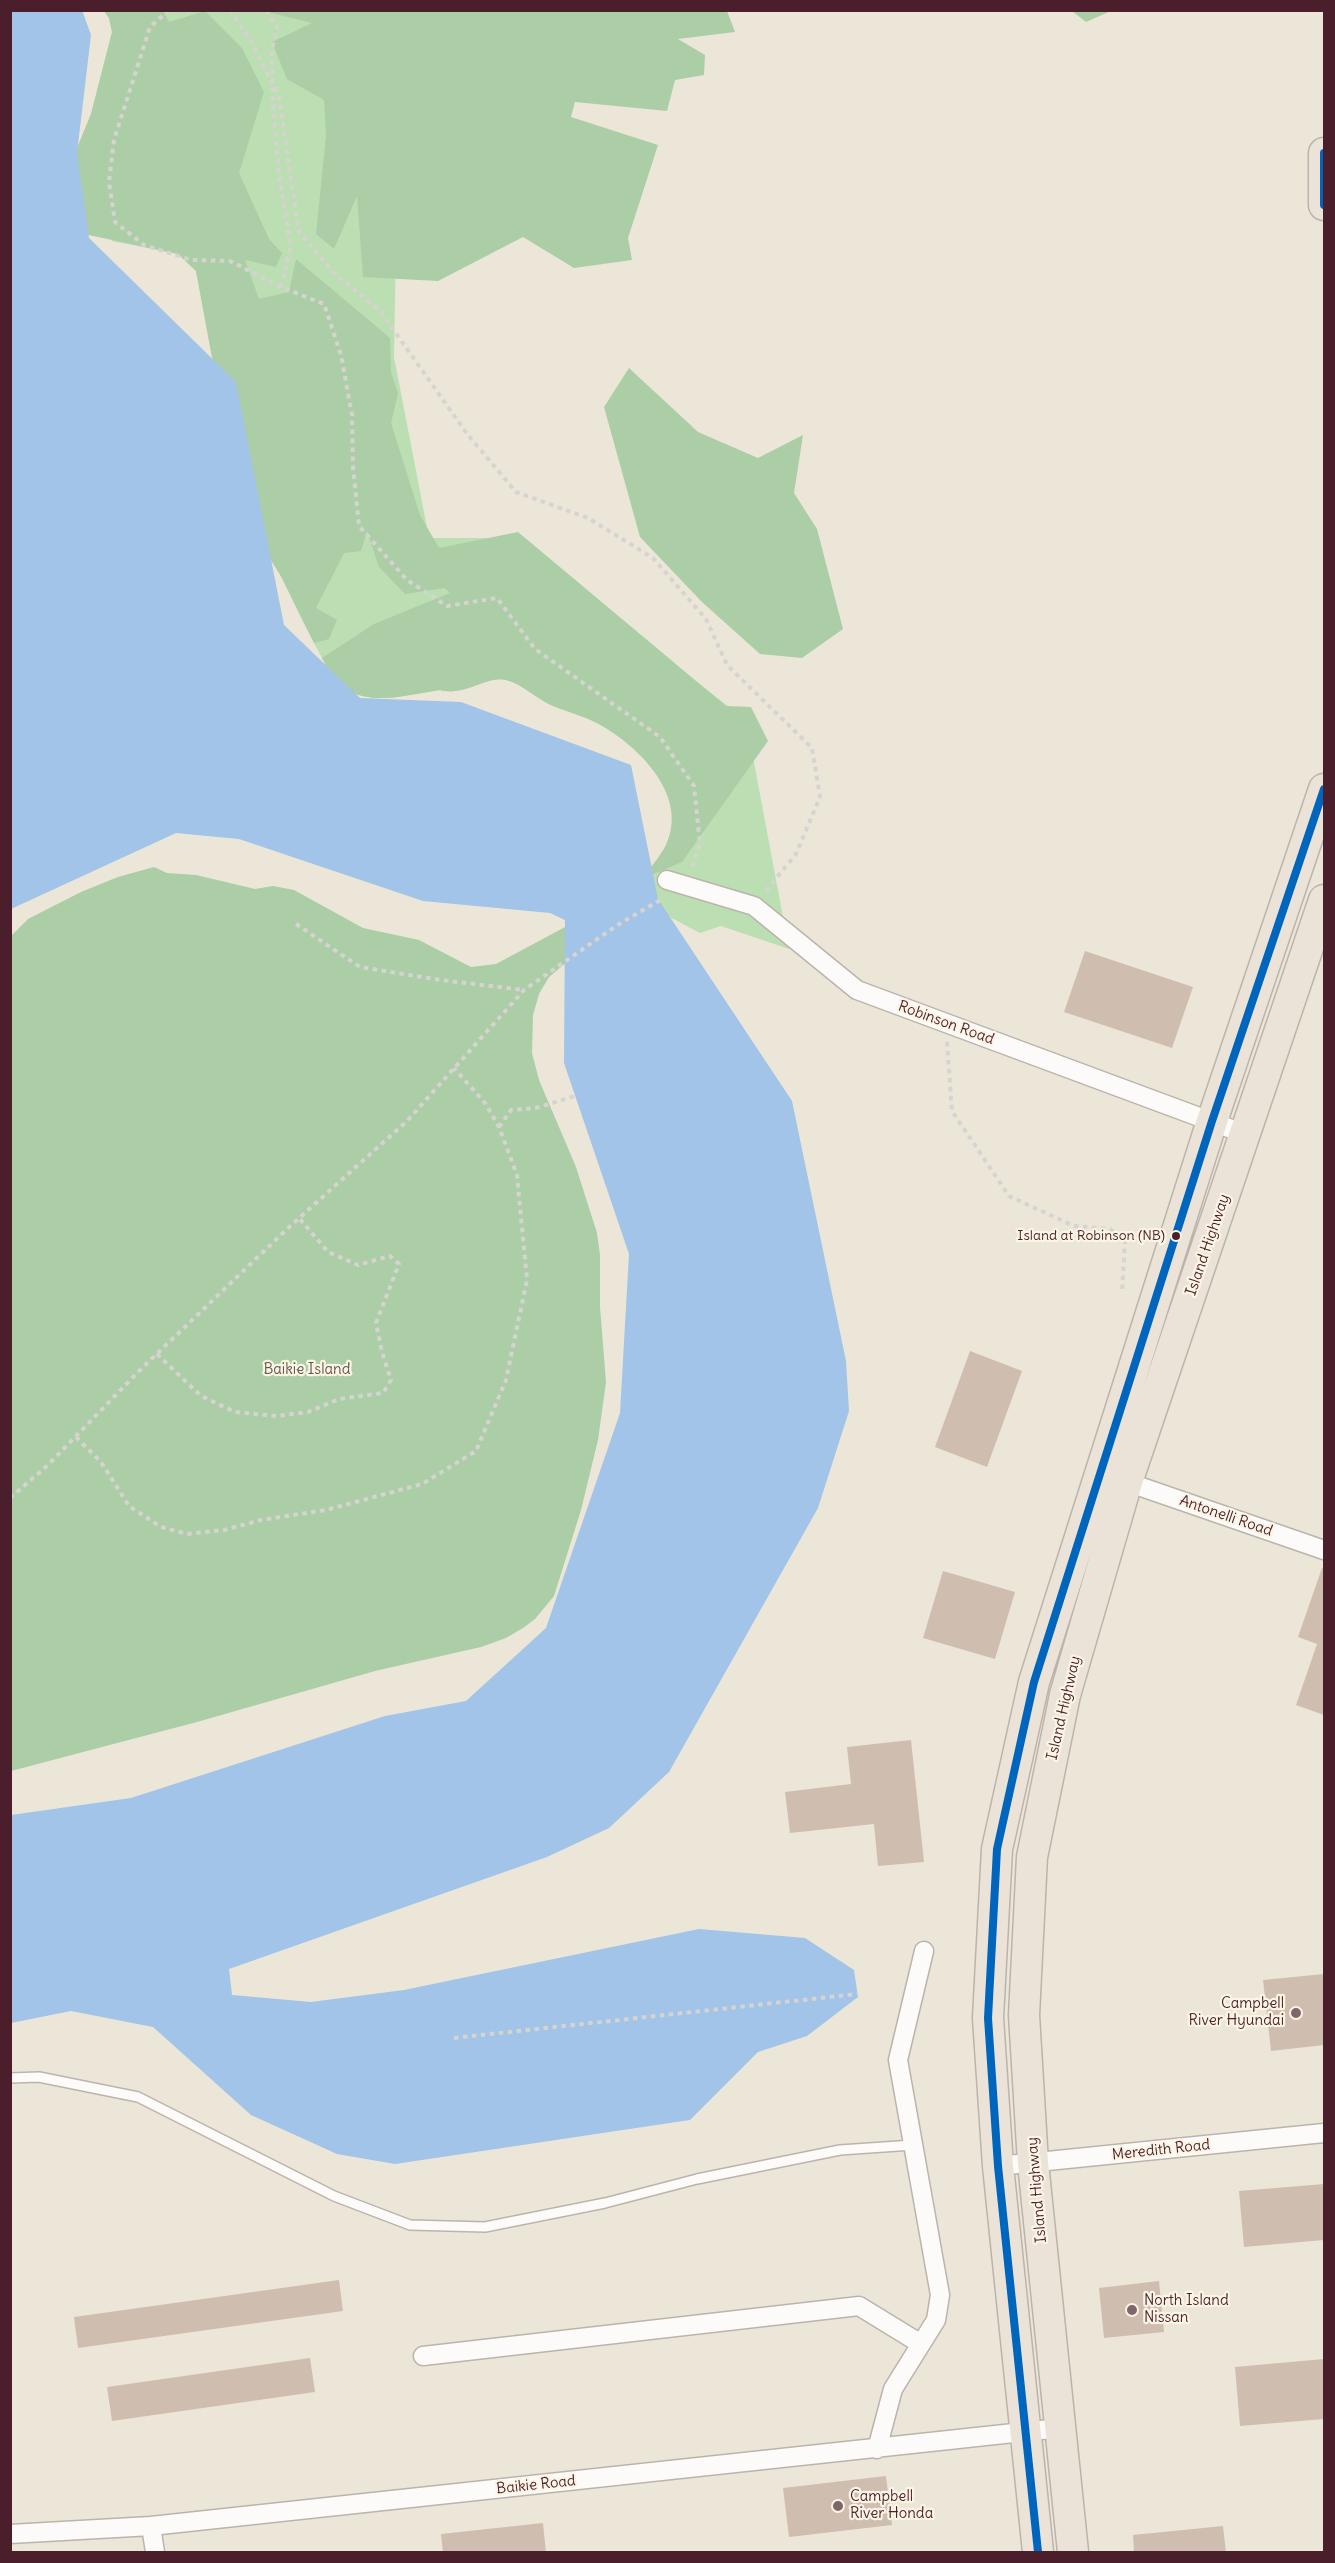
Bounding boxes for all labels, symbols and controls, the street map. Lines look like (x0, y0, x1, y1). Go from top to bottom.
street label: Robinson Road (896, 997, 996, 1049)
street label: Island Highway (1182, 1192, 1234, 1298)
place label: Island at Robinson (NB) (1017, 1228, 1165, 1244)
marker: Island at Robinson (NB) (1170, 1230, 1182, 1242)
park label: Baikie Island (263, 1361, 351, 1379)
street label: Antonelli Road (1177, 1492, 1275, 1540)
street label: Island Highway (1043, 1654, 1085, 1762)
place label: Campbell River Hyundai (1189, 1995, 1284, 2030)
marker: Campbell River Hyundai (1289, 2006, 1303, 2020)
street label: Island Highway (1023, 2136, 1051, 2244)
street label: Meredith Road (1111, 2136, 1211, 2164)
place label: North Island Nissan (1144, 2292, 1229, 2327)
marker: North Island Nissan (1125, 2303, 1139, 2317)
street label: Baikie Road (495, 2472, 577, 2498)
place label: Campbell River Honda (850, 2488, 933, 2523)
marker: Campbell River Honda (831, 2499, 845, 2513)

